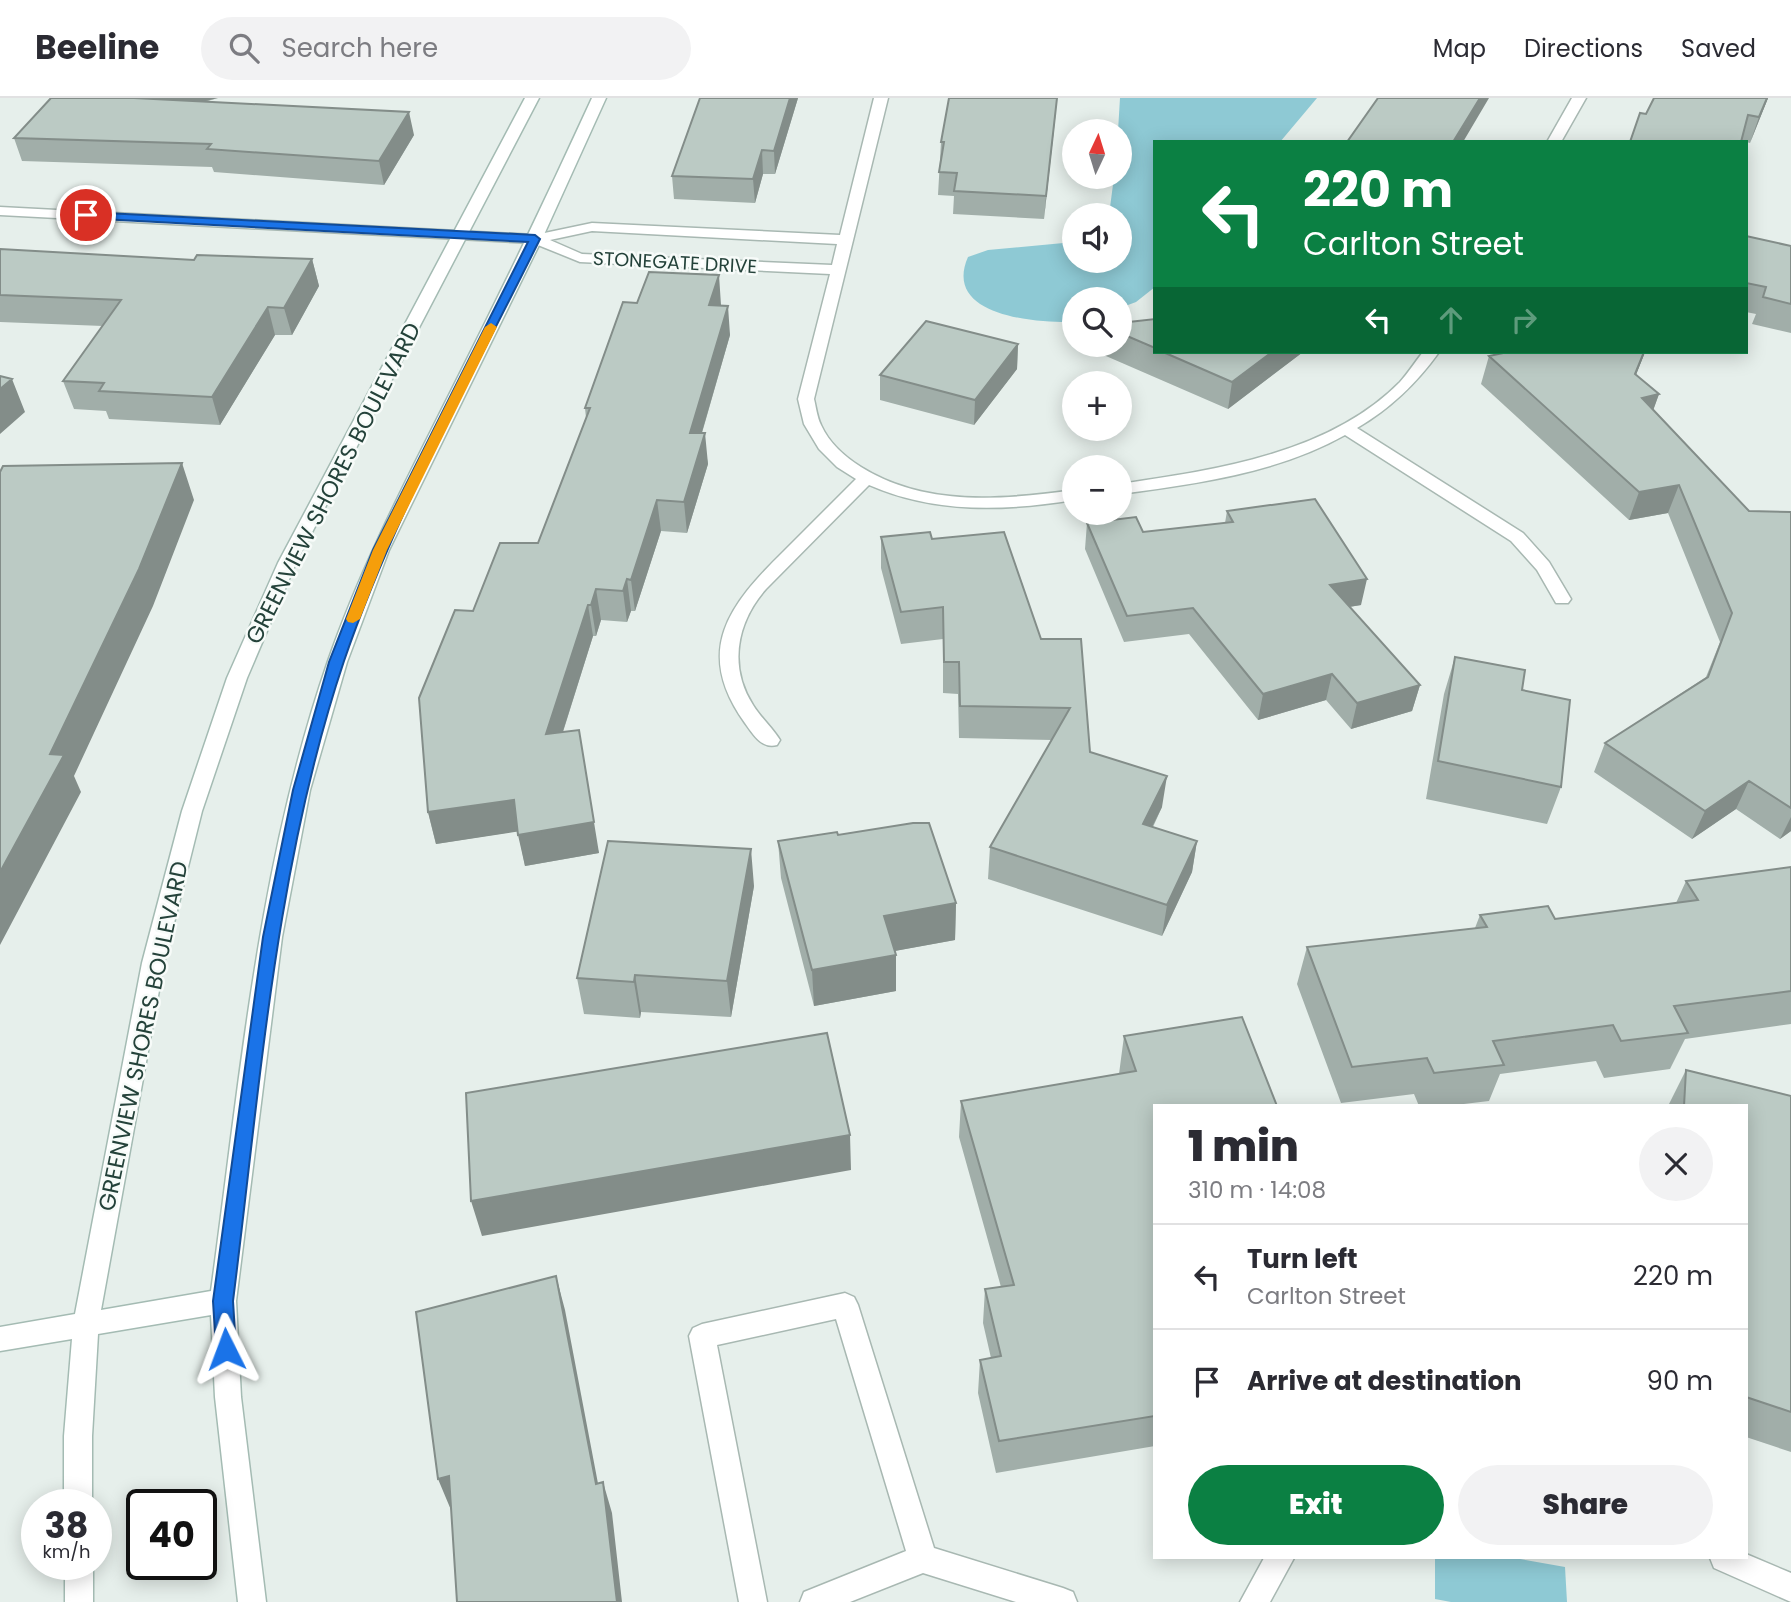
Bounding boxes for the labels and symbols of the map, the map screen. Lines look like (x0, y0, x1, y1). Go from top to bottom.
north arrow (1062, 119, 1132, 189)
pin (56, 185, 116, 245)
street label: STONEGATE DRIVE (592, 245, 758, 280)
street label: GREENVIEW SHORES BOULEVARD (238, 317, 428, 649)
street label: GREENVIEW SHORES BOULEVARD (90, 858, 196, 1214)
position arrow (189, 1312, 263, 1386)
speed limit sign: 40 (126, 1489, 217, 1580)

